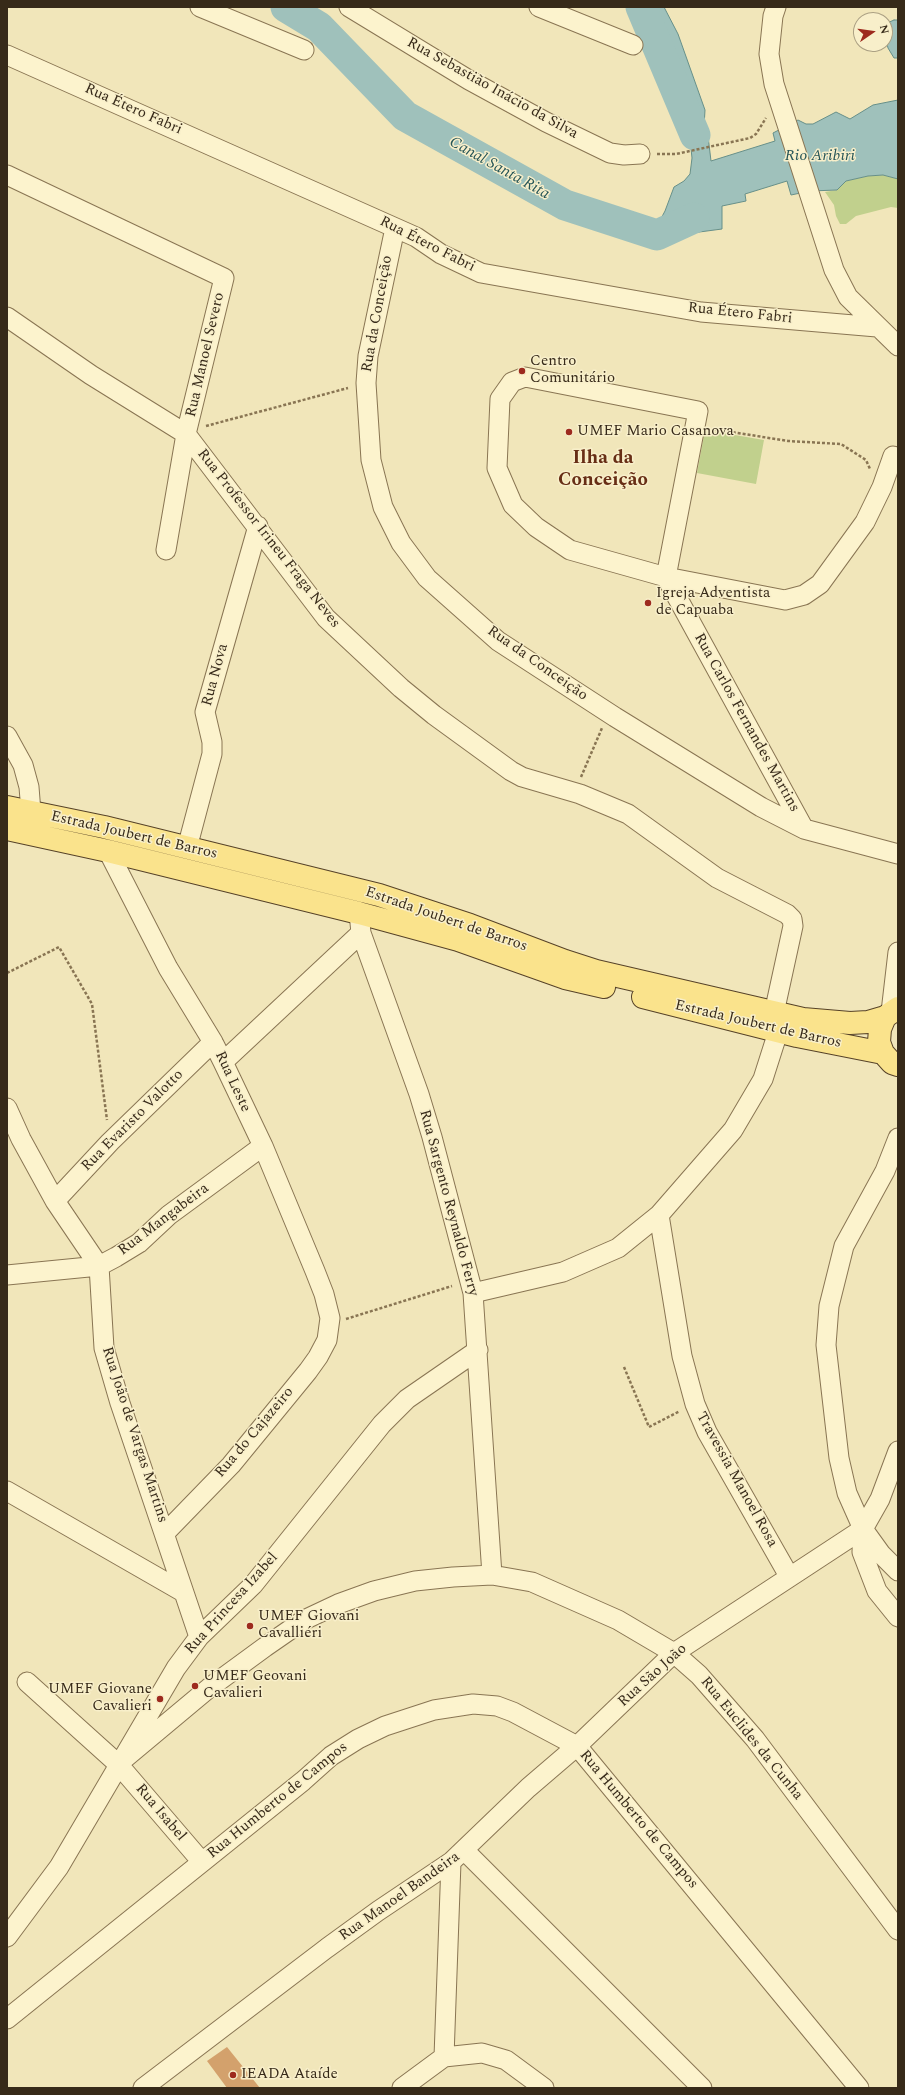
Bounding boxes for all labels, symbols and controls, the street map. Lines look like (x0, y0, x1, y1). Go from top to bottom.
north arrow (853, 12, 893, 52)
text: N (875, 23, 893, 36)
street label: Rua Sebastião Inácio da Silva (403, 34, 581, 144)
street label: Rua Étero Fabri (81, 80, 185, 140)
water label: Canal Santa Rita (445, 133, 553, 205)
water label: Rio Aribiri (785, 147, 855, 167)
street label: Rua Étero Fabri (376, 213, 478, 277)
street label: Rua da Conceição (359, 254, 397, 374)
street label: Rua Manoel Severo (183, 291, 229, 419)
street label: Rua Étero Fabri (687, 300, 793, 328)
place label: Centro Comunitário (530, 353, 615, 388)
marker: Centro Comunitário (517, 366, 527, 376)
place label: UMEF Mario Casanova (577, 423, 734, 441)
marker: UMEF Mario Casanova (564, 427, 574, 437)
street label: Rua Professor Irineu Fraga Neves (193, 446, 343, 632)
district label: Ilha da Conceição (558, 448, 648, 492)
place label: Igreja Adventista de Capuaba (656, 585, 770, 620)
marker: Igreja Adventista de Capuaba (643, 598, 653, 608)
street label: Rua da Conceição (483, 623, 591, 705)
street label: Rua Carlos Fernandes Martins (689, 630, 803, 816)
street label: Rua Nova (199, 642, 233, 708)
street label: Estrada Joubert de Barros (49, 808, 219, 864)
street label: Estrada Joubert de Barros (363, 884, 529, 956)
street label: Estrada Joubert de Barros (673, 997, 843, 1053)
street label: Rua Leste (210, 1049, 254, 1115)
street label: Rua Evaristo Valotto (78, 1066, 188, 1176)
street label: Rua Sargento Reynaldo Ferry (414, 1108, 482, 1298)
street label: Rua Mangabeira (115, 1180, 213, 1260)
street label: Rua João de Vargas Martins (97, 1345, 171, 1525)
street label: Rua do Cajazeiro (212, 1384, 298, 1482)
street label: Travessia Manoel Rosa (691, 1409, 781, 1551)
street label: Rua Princesa Izabel (182, 1549, 282, 1659)
place label: UMEF Giovani Cavalliéri (258, 1608, 359, 1643)
marker: UMEF Giovani Cavalliéri (245, 1621, 255, 1631)
street label: Rua São João (615, 1641, 691, 1711)
place label: UMEF Geovani Cavalieri (203, 1668, 307, 1703)
street label: Rua Euclides da Cunha (696, 1674, 806, 1804)
place label: UMEF Giovane Cavalieri (48, 1681, 152, 1716)
marker: UMEF Geovani Cavalieri (190, 1681, 200, 1691)
marker: UMEF Giovane Cavalieri (155, 1694, 165, 1704)
street label: Rua Humberto de Campos (204, 1739, 352, 1863)
street label: Rua Humberto de Campos (575, 1747, 701, 1893)
street label: Rua Isabel (131, 1781, 189, 1845)
street label: Rua Manoel Bandeira (336, 1849, 464, 1945)
place label: IEADA Ataíde (241, 2066, 338, 2084)
marker: IEADA Ataíde (228, 2070, 238, 2080)

